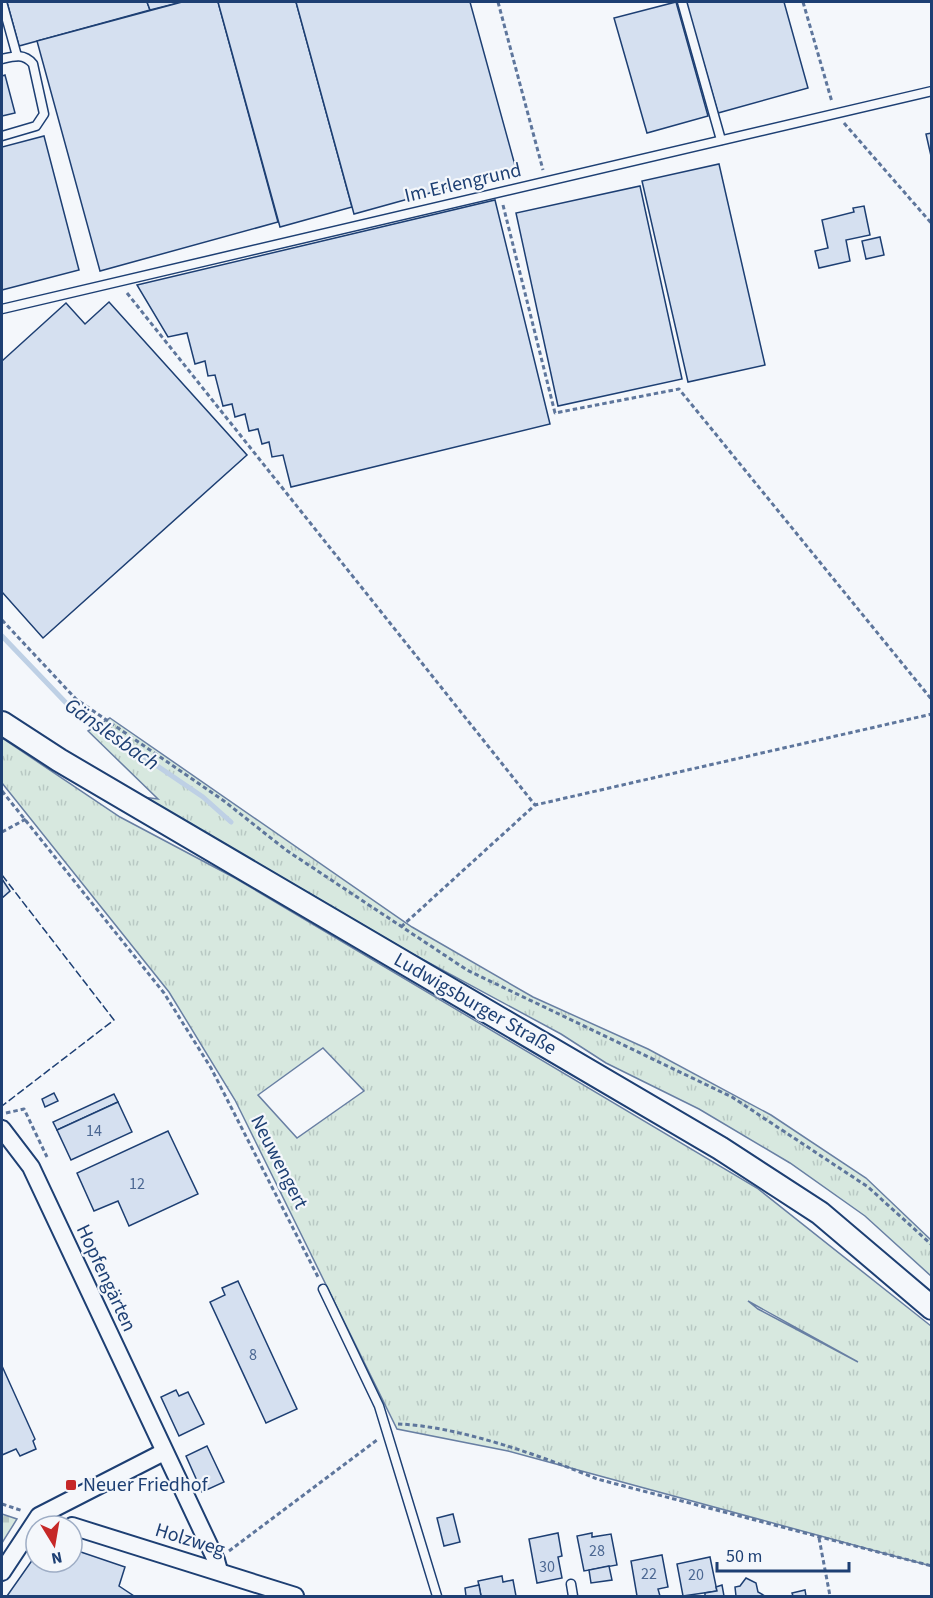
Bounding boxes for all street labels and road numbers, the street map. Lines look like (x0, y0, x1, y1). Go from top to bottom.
street label: Im Erlengrund (402, 156, 524, 210)
street label: Ludwigsburger Straße (389, 946, 562, 1062)
street label: Neuwengert (243, 1110, 315, 1214)
street label: Hopfengärten (69, 1220, 143, 1336)
street label: Holzweg (152, 1516, 228, 1564)

